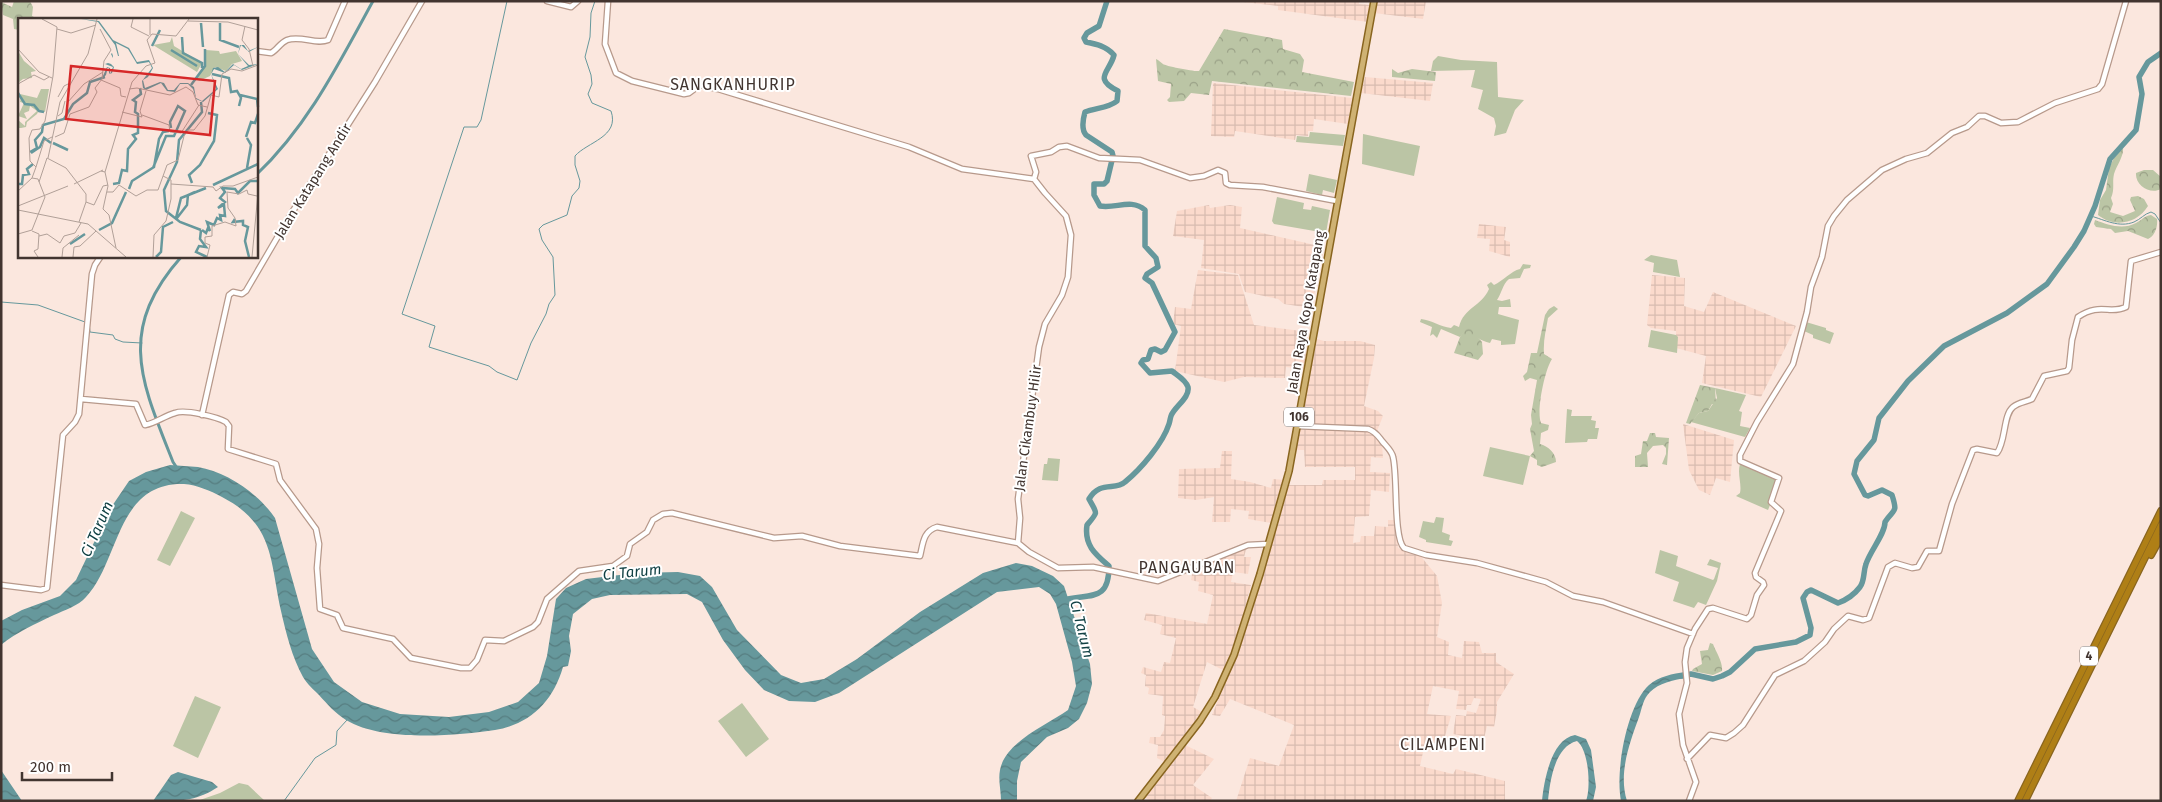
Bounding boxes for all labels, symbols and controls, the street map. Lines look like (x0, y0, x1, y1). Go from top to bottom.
inset map (18, 18, 258, 258)
district label: SANGKANHURIP (670, 75, 796, 94)
street label: Jalan Katapang Andir (271, 120, 356, 242)
street label: Jalan Raya Kopo Katapang (1283, 229, 1329, 395)
street label: Jalan Cikambuy Hilir (1011, 363, 1045, 492)
road number: 106 (1284, 408, 1314, 427)
water label: Ci Tarum (77, 498, 117, 560)
district label: PANGAUBAN (1139, 558, 1235, 577)
water label: Ci Tarum (602, 560, 662, 584)
water label: Ci Tarum (1066, 598, 1098, 660)
road number: 4 (2080, 646, 2098, 666)
district label: CILAMPENI (1400, 735, 1486, 754)
scale bar (22, 750, 112, 782)
text: 200 m (30, 758, 71, 776)

